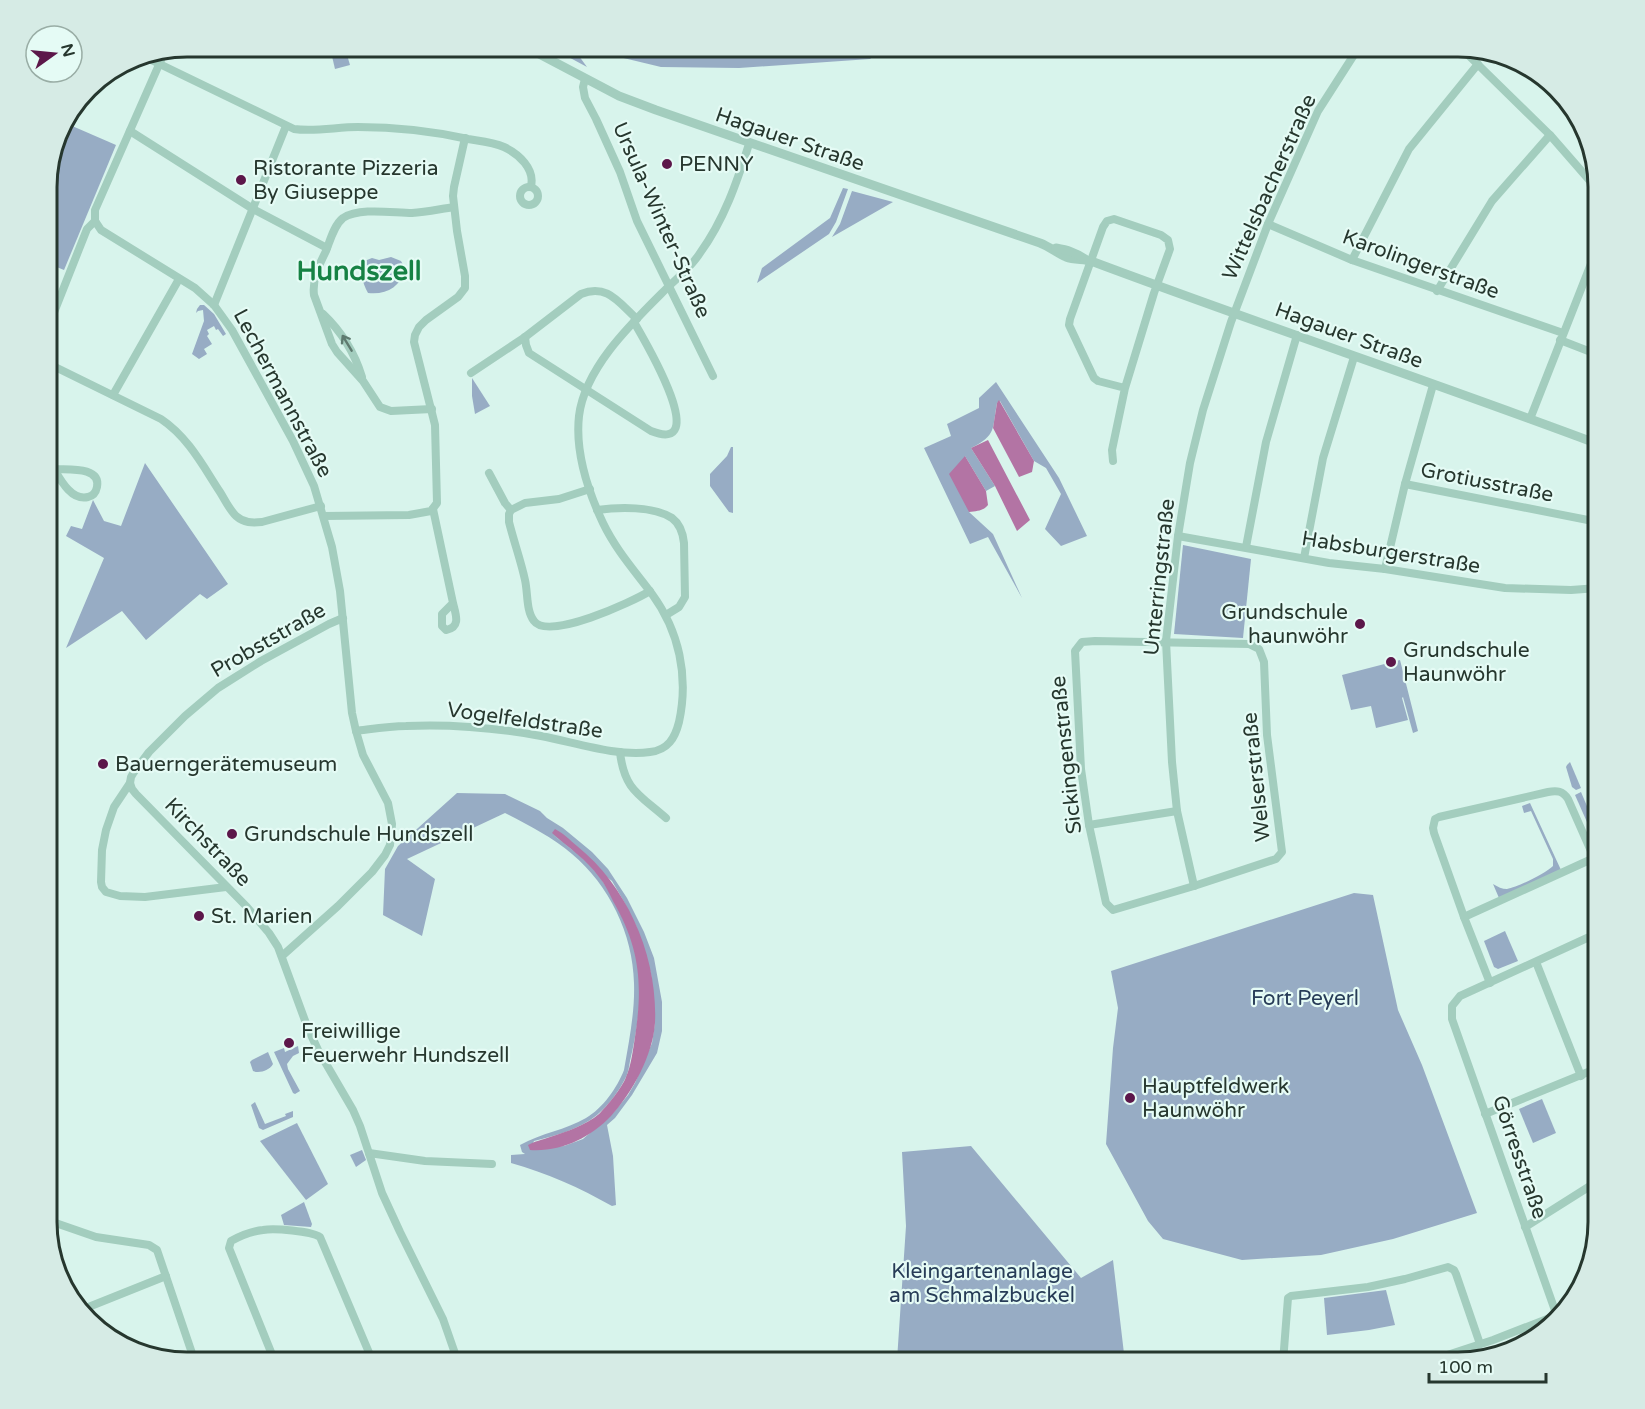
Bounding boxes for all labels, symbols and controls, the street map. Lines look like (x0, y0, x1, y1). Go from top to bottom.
north arrow (24, 24, 84, 84)
text: N (56, 42, 79, 59)
street label: Wittelsbacherstraße (1217, 90, 1322, 284)
street label: Hagauer Straße (712, 102, 868, 177)
street label: Ursula-Winter-Straße (607, 118, 716, 322)
place label: PENNY (679, 152, 754, 177)
place label: Ristorante Pizzeria By Giuseppe (253, 156, 438, 205)
marker: PENNY (660, 157, 674, 171)
marker: Ristorante Pizzeria By Giuseppe (234, 173, 248, 187)
street label: Karolingerstraße (1339, 224, 1503, 305)
district label: Hundszell (296, 255, 422, 288)
street label: Hagauer Straße (1271, 297, 1426, 374)
street label: Lechermannstraße (228, 305, 338, 482)
one-way arrow (341, 335, 353, 352)
street label: Grotiusstraße (1418, 457, 1556, 508)
street label: Unterringstraße (1139, 497, 1180, 657)
street label: Habsburgerstraße (1300, 526, 1482, 579)
street label: Probststraße (206, 597, 330, 683)
place label: Grundschule haunwöhr (1221, 600, 1348, 649)
marker: Grundschule haunwöhr (1353, 617, 1367, 631)
place label: Grundschule Haunwöhr (1403, 638, 1530, 687)
marker: Grundschule Haunwöhr (1384, 655, 1398, 669)
street label: Sickingenstraße (1046, 674, 1087, 835)
street label: Vogelfeldstraße (446, 697, 604, 744)
street label: Welserstraße (1237, 711, 1276, 843)
place label: Bauerngerätemuseum (115, 752, 337, 777)
marker: Bauerngerätemuseum (96, 757, 110, 771)
street label: Kirchstraße (159, 793, 256, 892)
place label: Grundschule Hundszell (244, 822, 473, 847)
marker: Grundschule Hundszell (225, 827, 239, 841)
place label: St. Marien (211, 904, 312, 929)
marker: St. Marien (192, 909, 206, 923)
park label: Fort Peyerl (1251, 986, 1359, 1011)
place label: Freiwillige Feuerwehr Hundszell (301, 1019, 510, 1068)
marker: Freiwillige Feuerwehr Hundszell (282, 1036, 296, 1050)
place label: Hauptfeldwerk Haunwöhr (1142, 1074, 1289, 1123)
marker: Hauptfeldwerk Haunwöhr (1123, 1091, 1137, 1105)
street label: Görresstraße (1487, 1092, 1552, 1222)
park label: Kleingartenanlage am Schmalzbuckel (889, 1259, 1075, 1308)
scale bar (1429, 1346, 1546, 1384)
text: 100 m (1438, 1356, 1493, 1378)

